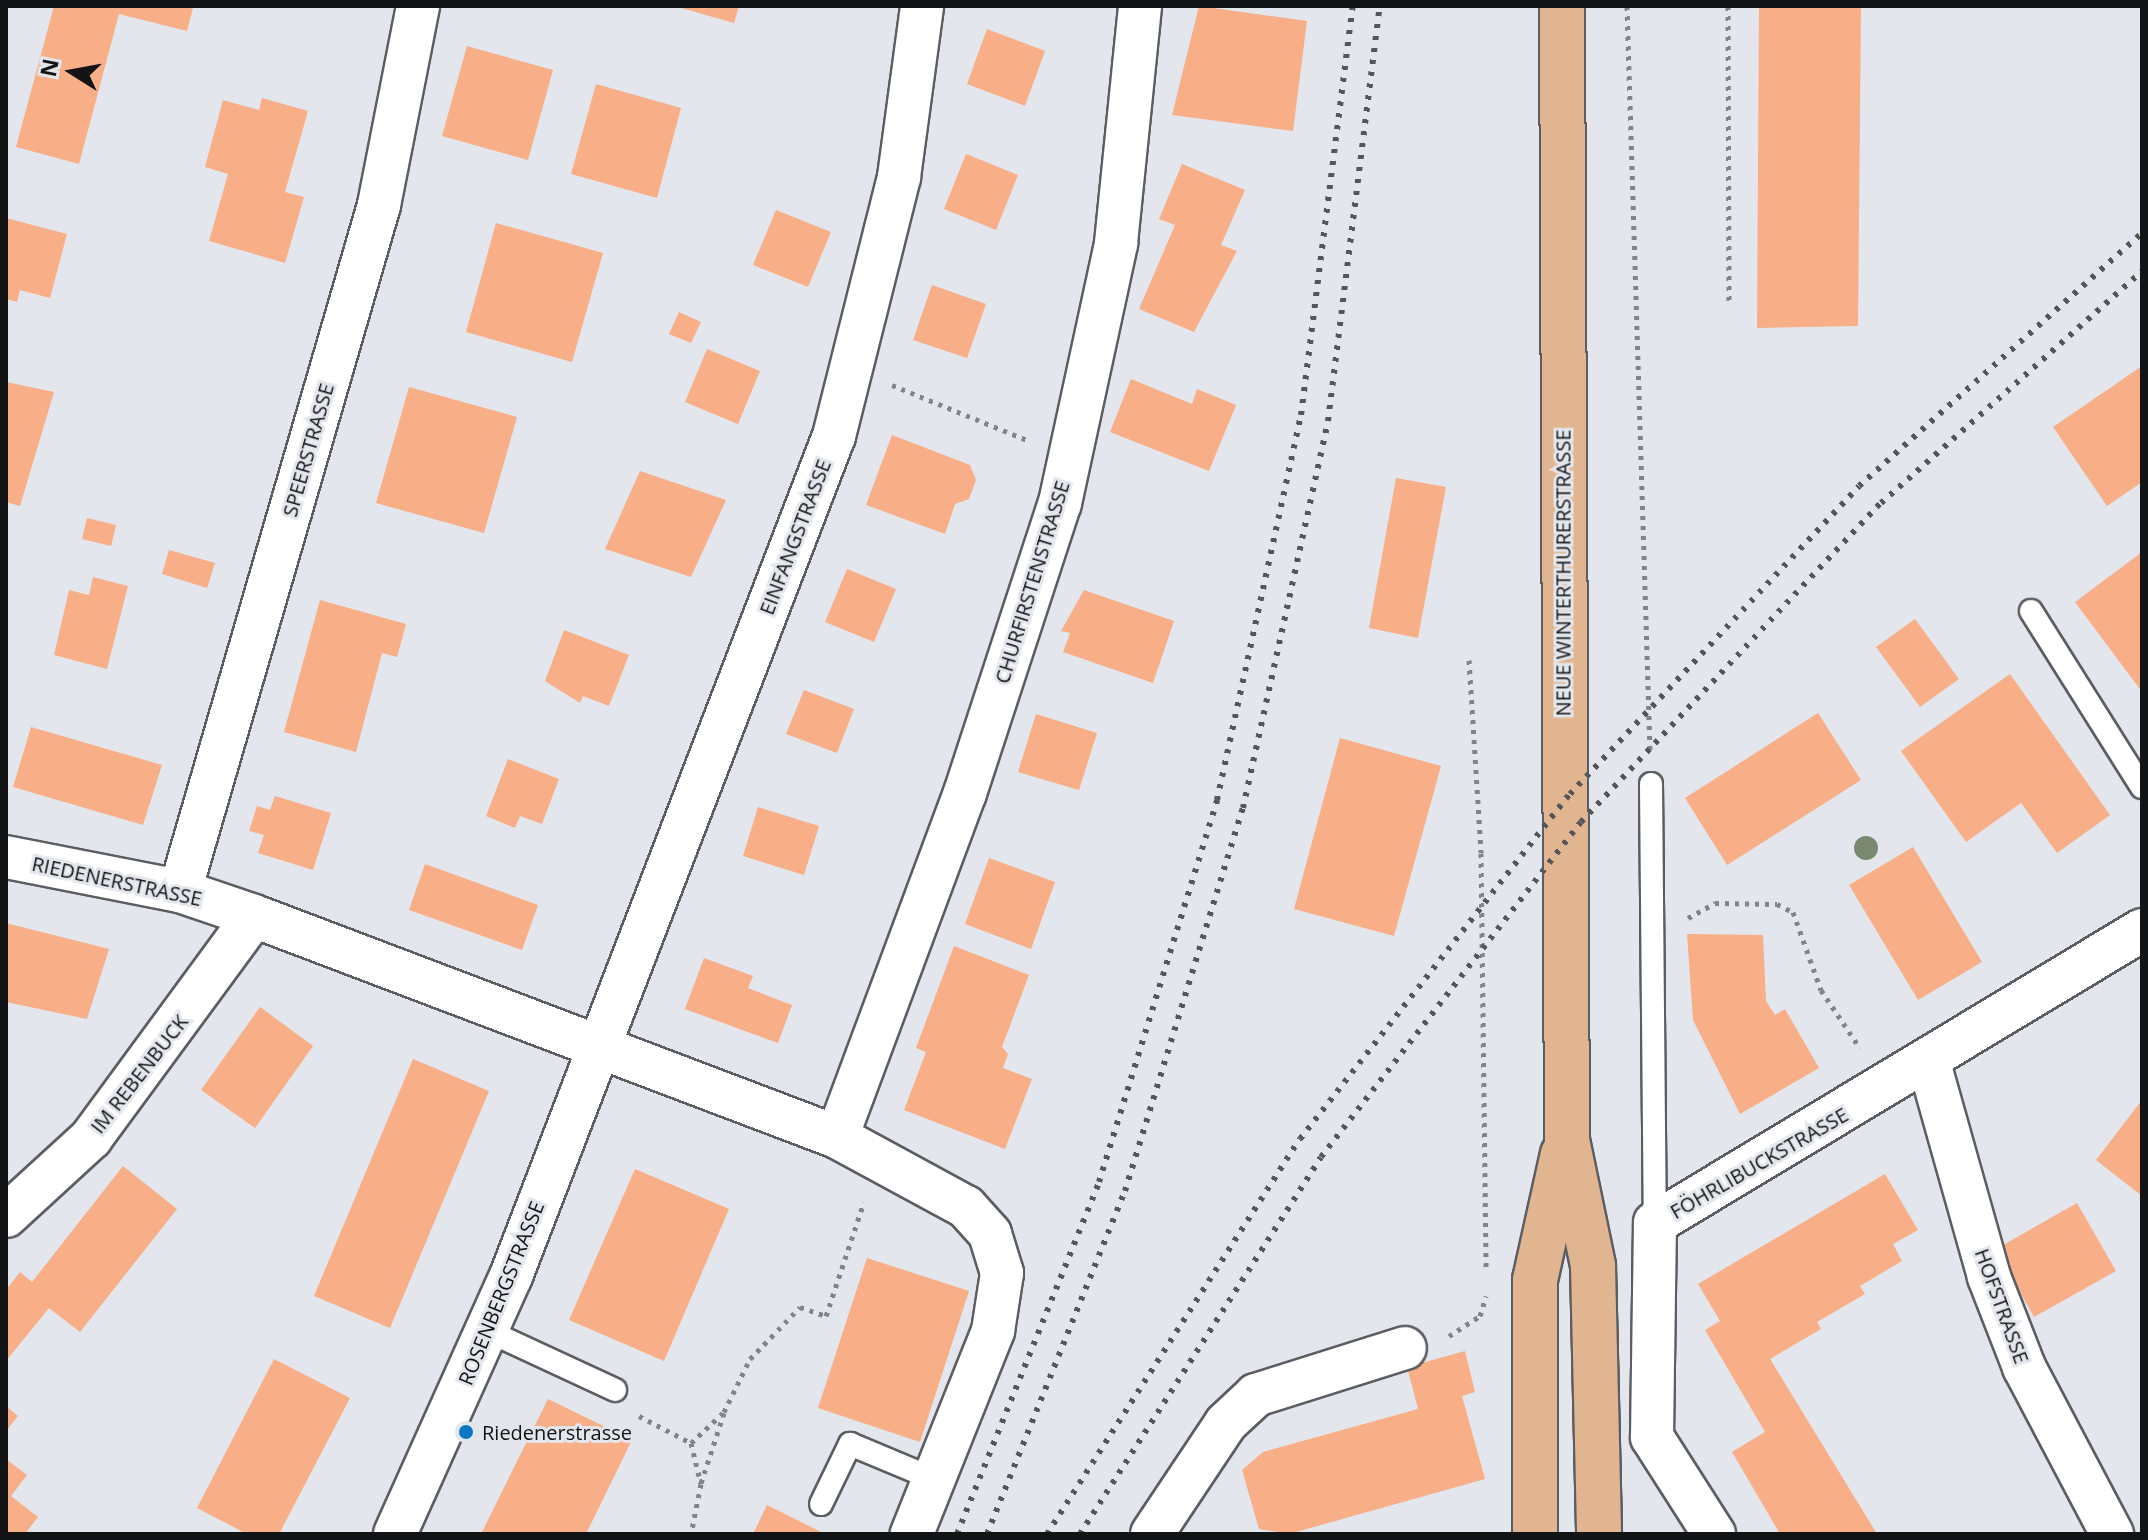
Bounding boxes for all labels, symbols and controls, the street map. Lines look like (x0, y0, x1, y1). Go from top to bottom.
north arrow (32, 32, 112, 112)
text: N (32, 56, 65, 79)
street label: SPEERSTRASSE (278, 381, 338, 519)
street label: NEUE WINTERTHURERSTRASSE (1551, 430, 1575, 716)
street label: EINFANGSTRASSE (754, 456, 836, 618)
street label: CHURFIRSTENSTRASSE (990, 478, 1074, 686)
street label: RIEDENERSTRASSE (30, 851, 204, 911)
street label: IM REBENBUCK (85, 1010, 193, 1138)
street label: FÖHRLIBUCKSTRASSE (1666, 1102, 1852, 1224)
street label: ROSENBERGSTRASSE (453, 1198, 549, 1388)
street label: HOFSTRASSE (1970, 1245, 2034, 1367)
place label: Riedenerstrasse (482, 1420, 632, 1444)
marker: Riedenerstrasse (457, 1423, 475, 1441)

